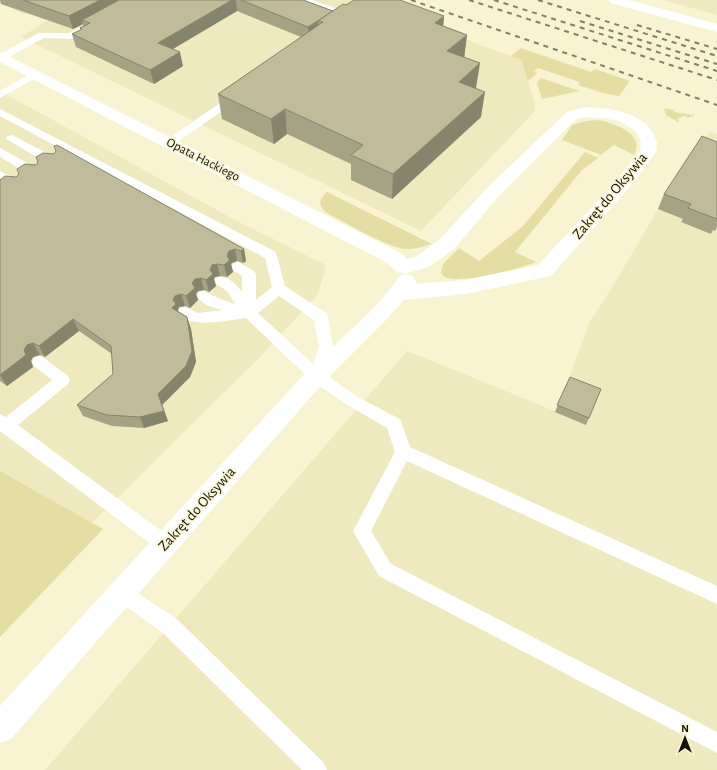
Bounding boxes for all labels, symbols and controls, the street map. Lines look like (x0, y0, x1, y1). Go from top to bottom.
street label: Opata Hackiego (164, 136, 242, 184)
street label: Zakręt do Oksywia (570, 150, 650, 242)
street label: Zakręt do Oksywia (156, 464, 239, 554)
north arrow (665, 718, 705, 758)
text: N (681, 723, 689, 734)

